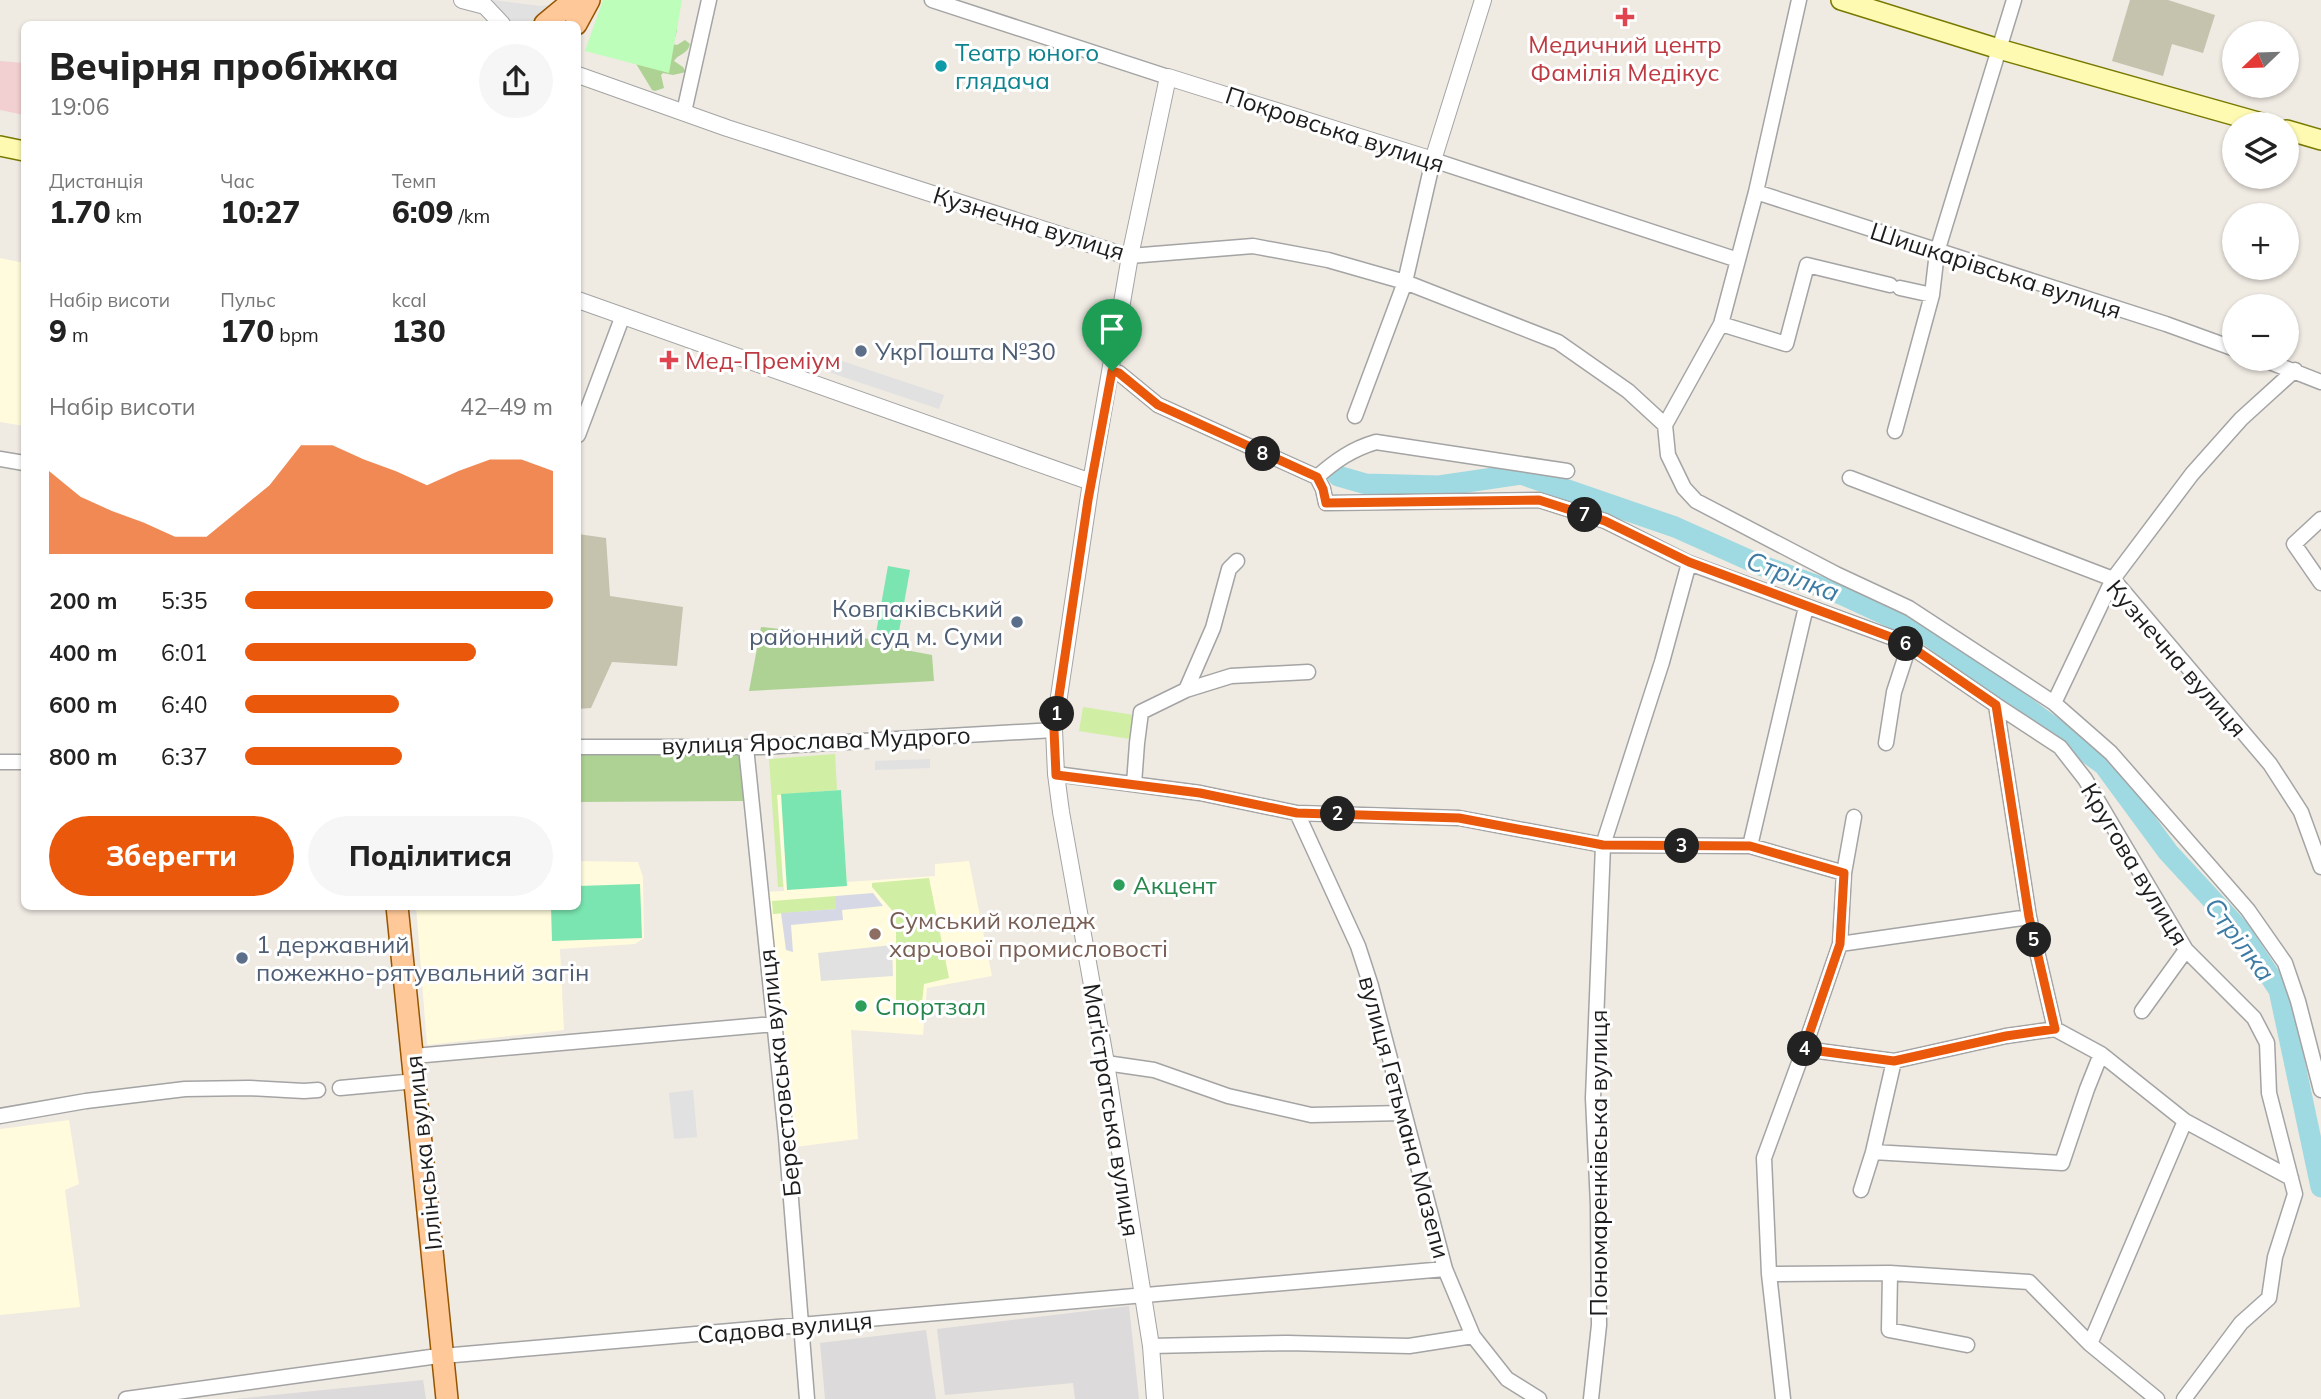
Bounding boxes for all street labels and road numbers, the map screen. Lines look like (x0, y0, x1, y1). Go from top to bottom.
street label: Покровська вулиця (1222, 79, 1448, 179)
street label: Кузнечна вулиця (930, 180, 1128, 266)
street label: Шишкарівська вулиця (1867, 215, 2125, 325)
street label: Кузнечна вулиця (2101, 573, 2253, 743)
street label: вулиця Ярослава Мудрого (661, 720, 971, 760)
street label: Кругова вулиця (2075, 777, 2195, 951)
street label: Берестовська вулиця (751, 948, 807, 1198)
street label: вулиця Гетьмана Мазепи (1353, 972, 1457, 1262)
street label: Маґістратська вулиця (1077, 981, 1147, 1239)
street label: Пономаренківська вулиця (1583, 1010, 1613, 1316)
street label: Іллінська вулиця (398, 1054, 448, 1252)
street label: Садова вулиця (696, 1304, 874, 1350)

